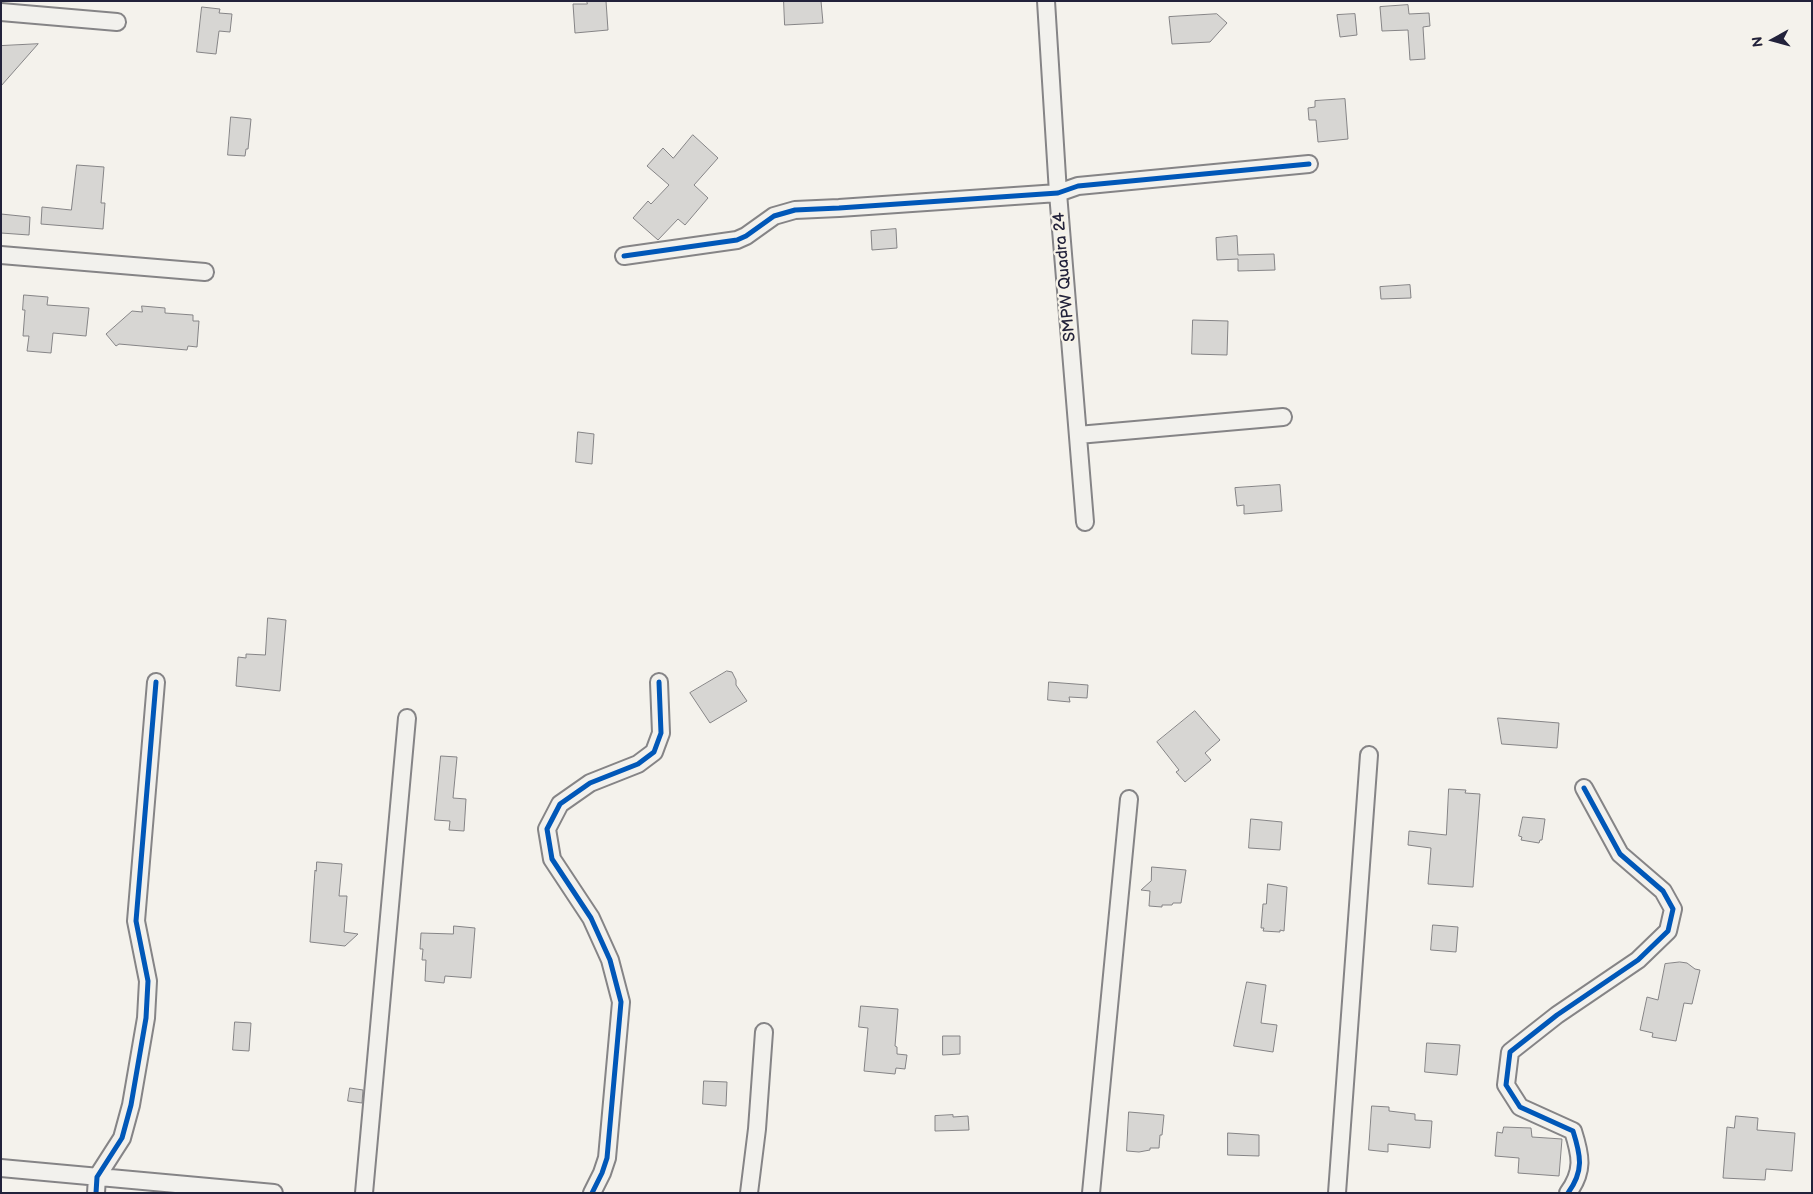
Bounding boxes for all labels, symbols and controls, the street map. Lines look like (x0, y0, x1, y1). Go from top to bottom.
north arrow (1748, 15, 1798, 65)
text: N (1749, 36, 1767, 48)
street label: SMPW Quadra 24 (1050, 211, 1080, 343)

